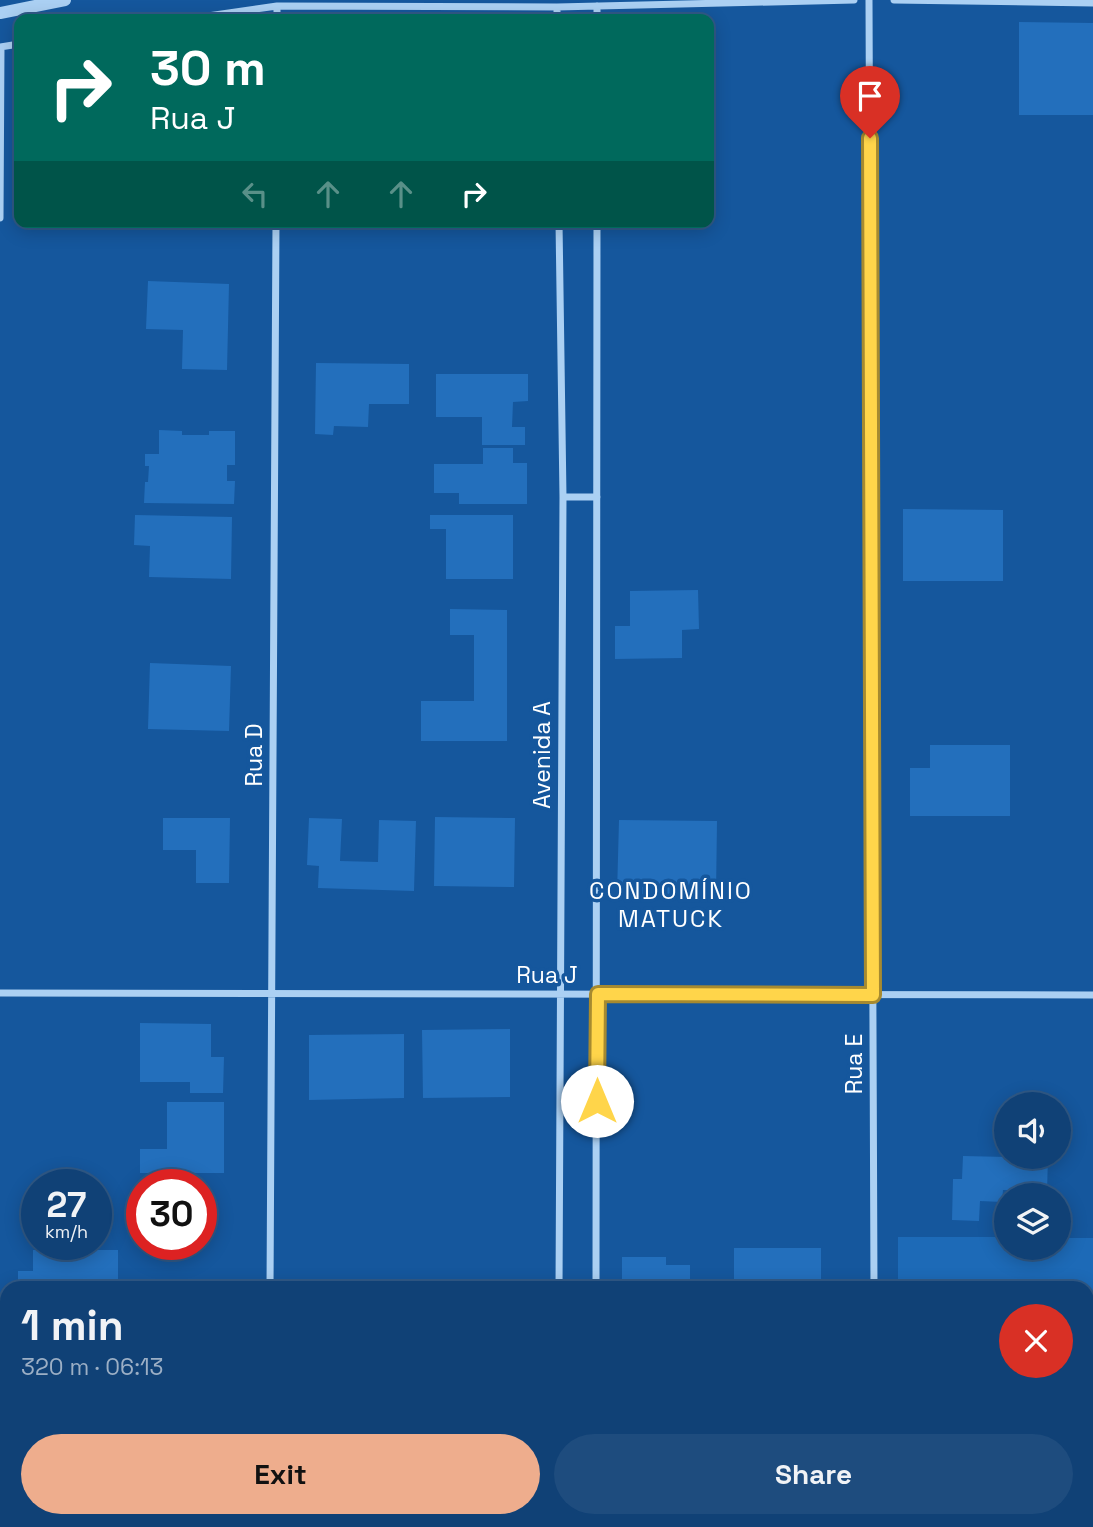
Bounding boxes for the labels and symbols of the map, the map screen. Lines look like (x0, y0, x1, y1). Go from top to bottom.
pin (840, 66, 900, 138)
street label: Avenida A (527, 701, 557, 809)
street label: Rua D (239, 724, 269, 786)
district label: CONDOMÍNIO MATUCK (589, 875, 753, 934)
street label: Rua J (516, 960, 578, 990)
street label: Rua E (839, 1034, 869, 1094)
position arrow (560, 1064, 634, 1138)
speed limit sign: 30 (126, 1169, 217, 1260)

